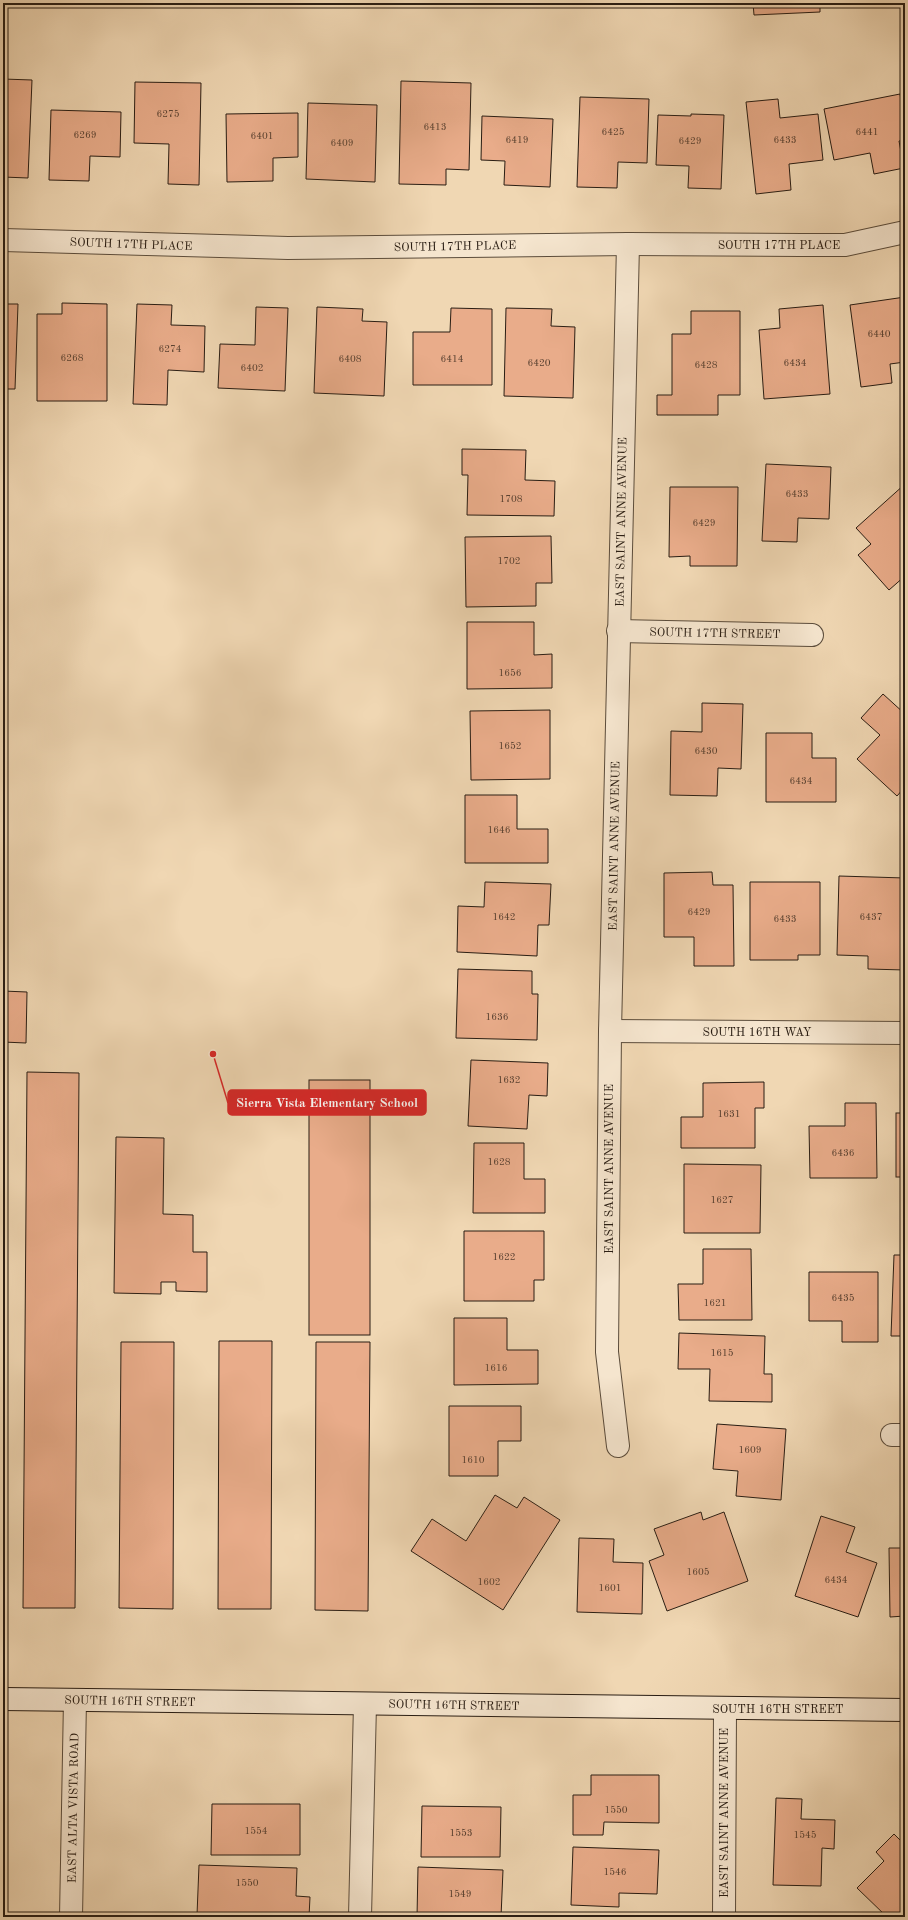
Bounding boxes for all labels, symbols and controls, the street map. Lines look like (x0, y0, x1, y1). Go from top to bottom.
house number: 6275 (156, 109, 180, 119)
house number: 6413 (423, 122, 447, 132)
house number: 6425 (601, 127, 625, 137)
house number: 6441 (855, 127, 879, 137)
house number: 6269 (73, 130, 97, 140)
house number: 6401 (250, 131, 274, 141)
house number: 6419 (505, 135, 529, 145)
house number: 6433 (773, 135, 797, 145)
house number: 6429 (678, 136, 702, 146)
house number: 6409 (330, 138, 354, 148)
street label: SOUTH 17TH PLACE (69, 237, 192, 253)
street label: SOUTH 17TH PLACE (394, 240, 516, 254)
street label: SOUTH 17TH PLACE (718, 240, 840, 252)
house number: 6440 (867, 329, 891, 339)
house number: 6274 (158, 344, 182, 354)
house number: 6268 (60, 353, 84, 363)
house number: 6408 (338, 354, 362, 364)
house number: 6414 (440, 354, 464, 364)
house number: 6420 (527, 358, 551, 368)
house number: 6434 (783, 358, 807, 368)
house number: 6428 (694, 360, 718, 370)
house number: 6402 (240, 363, 264, 373)
street label: EAST SAINT ANNE AVENUE (615, 437, 629, 607)
house number: 6433 (785, 489, 809, 499)
house number: 1708 (499, 494, 523, 504)
house number: 6429 (692, 518, 716, 528)
house number: 1702 (497, 556, 521, 566)
street label: SOUTH 17TH STREET (649, 627, 781, 641)
house number: 1656 (498, 668, 522, 678)
house number: 1652 (498, 741, 522, 751)
house number: 6430 (694, 746, 718, 756)
street label: EAST SAINT ANNE AVENUE (608, 761, 622, 931)
house number: 6434 (789, 776, 813, 786)
house number: 1646 (487, 825, 511, 835)
house number: 6429 (687, 907, 711, 917)
house number: 1642 (492, 912, 516, 922)
house number: 6437 (859, 912, 883, 922)
house number: 6433 (773, 914, 797, 924)
house number: 1636 (485, 1012, 509, 1022)
street label: SOUTH 16TH WAY (702, 1027, 812, 1039)
house number: 1632 (497, 1075, 521, 1085)
street label: EAST SAINT ANNE AVENUE (604, 1084, 616, 1254)
callout: Sierra Vista Elementary School (228, 1090, 426, 1115)
text: Sierra Vista Elementary School (236, 1097, 418, 1110)
house number: 1631 (717, 1109, 741, 1119)
house number: 6436 (831, 1148, 855, 1158)
house number: 1628 (487, 1157, 511, 1167)
house number: 1627 (710, 1195, 734, 1205)
house number: 1622 (492, 1252, 516, 1262)
house number: 6435 (831, 1293, 855, 1303)
house number: 1621 (703, 1298, 727, 1308)
house number: 1615 (710, 1348, 734, 1358)
house number: 1616 (484, 1363, 508, 1373)
house number: 1609 (738, 1445, 762, 1455)
house number: 1610 (461, 1455, 485, 1465)
house number: 1605 (686, 1567, 710, 1577)
house number: 6434 (824, 1575, 848, 1585)
house number: 1602 (477, 1577, 501, 1587)
house number: 1601 (598, 1583, 622, 1593)
street label: SOUTH 16TH STREET (64, 1695, 196, 1709)
street label: SOUTH 16TH STREET (388, 1699, 520, 1713)
street label: SOUTH 16TH STREET (712, 1704, 844, 1716)
street label: EAST SAINT ANNE AVENUE (719, 1728, 731, 1898)
street label: EAST ALTA VISTA ROAD (67, 1733, 81, 1883)
house number: 1550 (604, 1805, 628, 1815)
house number: 1554 (244, 1826, 268, 1836)
house number: 1553 (449, 1828, 473, 1838)
house number: 1545 (793, 1830, 817, 1840)
house number: 1546 (603, 1867, 627, 1877)
house number: 1550 (235, 1878, 259, 1888)
house number: 1549 (448, 1889, 472, 1899)

